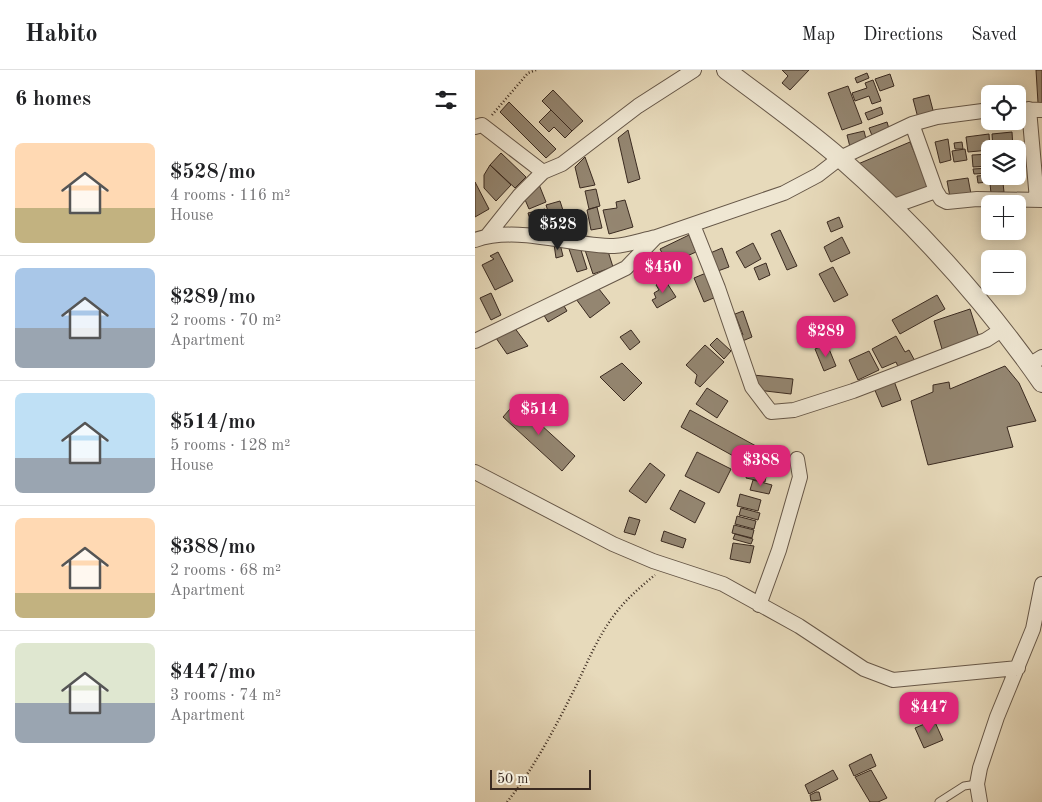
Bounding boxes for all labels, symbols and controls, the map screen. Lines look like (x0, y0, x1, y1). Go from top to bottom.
text: Habito (25, 23, 98, 47)
text: Map (802, 26, 835, 44)
text: Directions (863, 26, 943, 44)
text: Saved (971, 26, 1017, 44)
map controls (981, 85, 1026, 295)
button: locate (981, 85, 1026, 130)
icon: filters (432, 86, 460, 114)
text: 6 homes (15, 89, 91, 110)
button: layers (981, 140, 1026, 185)
text: $528/mo (170, 162, 256, 183)
icon: home (55, 163, 115, 223)
text: 4 rooms · 116 m² (170, 188, 290, 204)
button: + (981, 195, 1026, 240)
text: House (170, 208, 213, 224)
pin: $528 (528, 208, 588, 251)
text: $528 (539, 217, 577, 233)
button: − (981, 250, 1026, 295)
pin: $450 (633, 252, 693, 294)
text: $450 (644, 260, 682, 276)
text: $289/mo (170, 287, 256, 308)
icon: home (55, 288, 115, 348)
text: 2 rooms · 70 m² (170, 313, 281, 329)
pin: $289 (796, 316, 856, 358)
text: $289 (807, 324, 845, 340)
text: Apartment (170, 333, 245, 349)
pin: $514 (509, 394, 569, 436)
text: $514 (520, 402, 558, 418)
text: $514/mo (170, 412, 256, 433)
icon: home (55, 413, 115, 473)
text: 5 rooms · 128 m² (170, 438, 290, 454)
pin: $388 (731, 444, 791, 487)
text: $388 (742, 453, 780, 469)
text: House (170, 458, 213, 474)
text: $388/mo (170, 537, 256, 558)
icon: home (55, 538, 115, 598)
text: 2 rooms · 68 m² (170, 563, 281, 579)
text: Apartment (170, 583, 245, 599)
text: $447/mo (170, 662, 256, 683)
icon: home (55, 663, 115, 723)
text: 3 rooms · 74 m² (170, 688, 281, 704)
pin: $447 (899, 692, 959, 734)
text: $447 (910, 700, 948, 716)
text: Apartment (170, 708, 245, 724)
scale bar (490, 767, 591, 790)
text: 50 m (497, 772, 528, 786)

